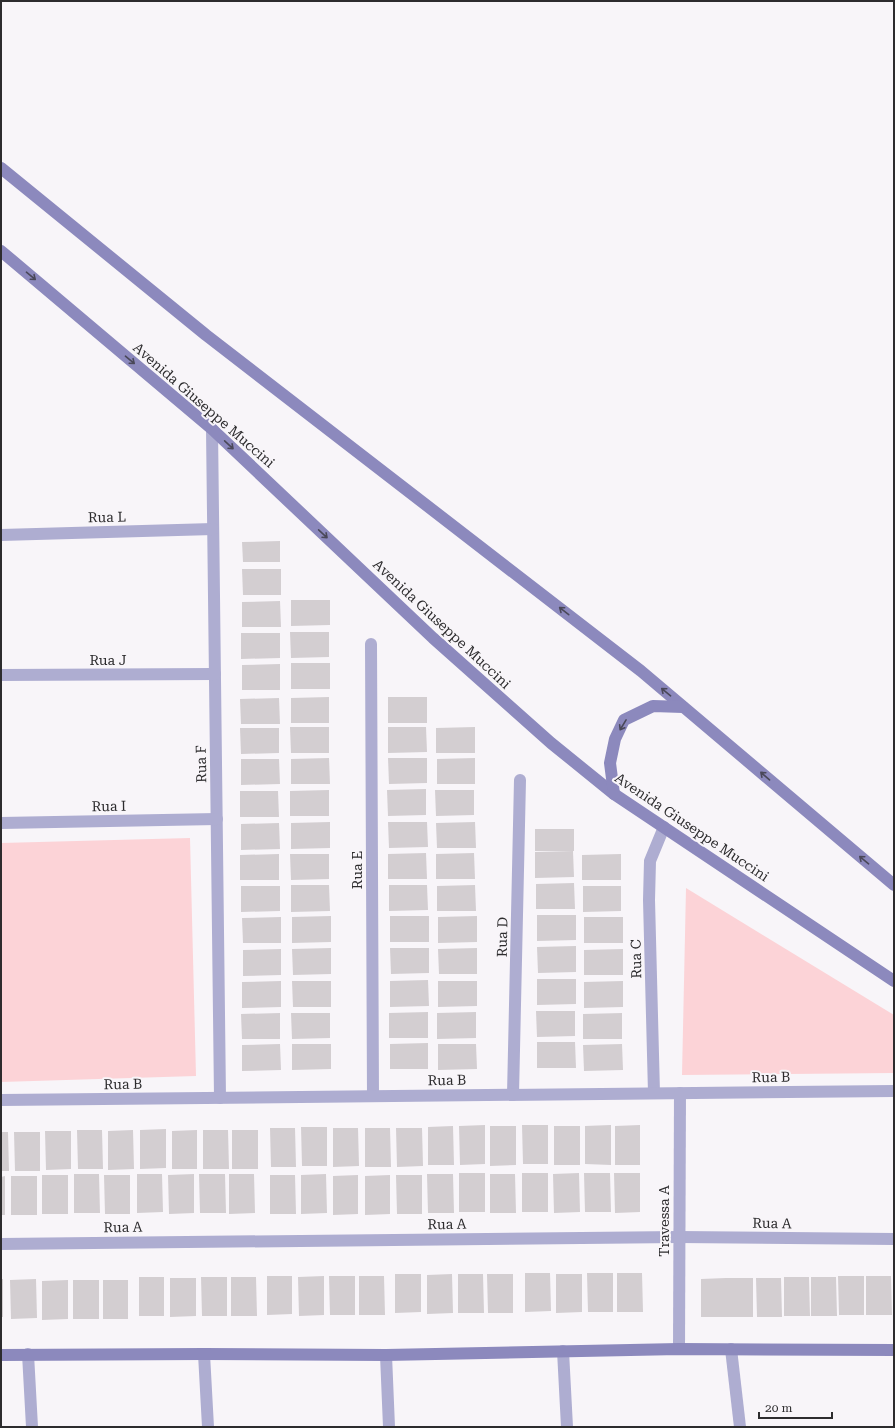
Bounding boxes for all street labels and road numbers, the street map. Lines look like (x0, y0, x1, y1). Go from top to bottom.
street label: Avenida Giuseppe Muccini (130, 339, 278, 471)
street label: Rua L (88, 509, 126, 525)
street label: Avenida Giuseppe Muccini (370, 556, 514, 692)
street label: Rua J (89, 652, 127, 668)
street label: Rua F (193, 745, 209, 783)
street label: Avenida Giuseppe Muccini (612, 769, 772, 885)
street label: Rua I (92, 798, 126, 814)
street label: Rua E (349, 851, 365, 889)
street label: Rua D (494, 917, 510, 957)
street label: Rua C (628, 939, 644, 979)
street label: Rua B (752, 1069, 790, 1085)
street label: Rua B (428, 1072, 466, 1088)
street label: Rua B (104, 1076, 142, 1092)
street label: Travessa A (656, 1185, 672, 1257)
street label: Rua A (752, 1215, 792, 1231)
street label: Rua A (427, 1216, 467, 1232)
street label: Rua A (103, 1219, 143, 1235)

